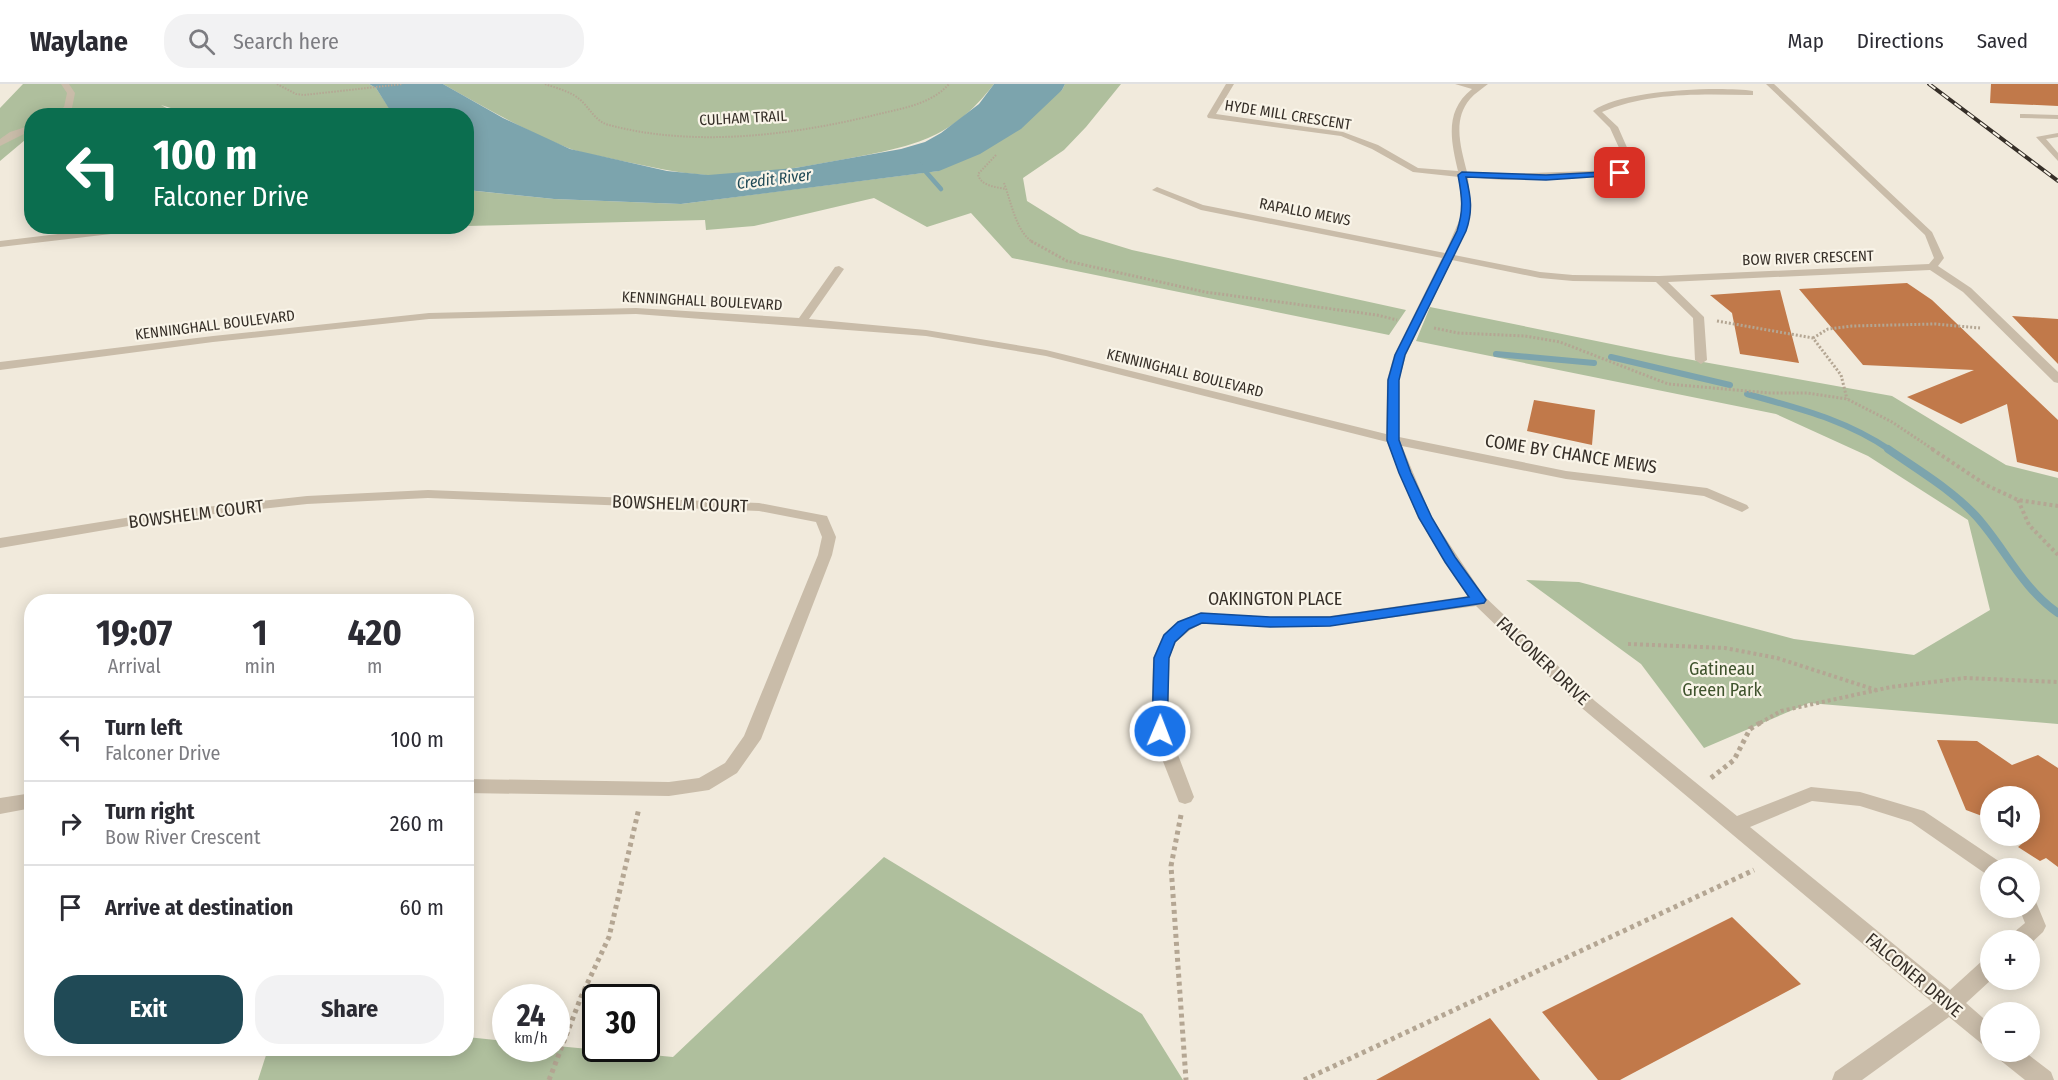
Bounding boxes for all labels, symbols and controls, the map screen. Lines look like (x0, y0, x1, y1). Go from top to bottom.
search box (164, 14, 584, 68)
text: Waylane (30, 25, 128, 58)
icon: search (185, 25, 218, 58)
text: Search here (233, 28, 339, 55)
text: Map (1787, 28, 1824, 54)
text: Directions (1857, 28, 1944, 54)
text: Saved (1977, 28, 2028, 54)
street label: HYDE MILL CRESCENT (1223, 96, 1353, 134)
street label: CULHAM TRAIL (699, 107, 788, 129)
text: 100 m (153, 130, 257, 180)
icon: left (54, 132, 132, 210)
pin (1594, 147, 1645, 198)
icon: arrive (1603, 156, 1636, 189)
water label: Credit River (736, 165, 813, 193)
text: Falconer Drive (153, 181, 309, 213)
street label: RAPALLO MEWS (1258, 194, 1352, 230)
street label: BOW RIVER CRESCENT (1742, 247, 1874, 269)
street label: KENNINGHALL BOULEVARD (621, 288, 783, 314)
street label: KENNINGHALL BOULEVARD (134, 306, 296, 344)
street label: KENNINGHALL BOULEVARD (1105, 345, 1265, 401)
street label: COME BY CHANCE MEWS (1483, 430, 1659, 478)
street label: BOWSHELM COURT (612, 491, 749, 517)
street label: BOWSHELM COURT (127, 495, 265, 533)
street label: OAKINGTON PLACE (1208, 588, 1342, 610)
text: 19:07 (96, 611, 172, 655)
text: 1 (252, 611, 268, 655)
text: 420 (348, 611, 402, 655)
street label: FALCONER DRIVE (1492, 612, 1594, 710)
text: Arrival (108, 654, 161, 678)
text: min (245, 654, 275, 678)
text: m (367, 654, 382, 678)
park label: Gatineau Green Park (1682, 658, 1762, 701)
position arrow (1128, 699, 1192, 763)
text: Turn left (105, 714, 183, 741)
icon: left (54, 723, 87, 756)
text: 100 m (390, 726, 444, 753)
text: Falconer Drive (105, 741, 220, 765)
map controls (1980, 786, 2040, 1062)
button: sound (1980, 786, 2040, 846)
text: Turn right (105, 798, 194, 825)
icon: right (54, 807, 87, 840)
text: 260 m (390, 810, 444, 837)
text: Bow River Crescent (105, 825, 260, 849)
button: search (1980, 858, 2040, 918)
icon: arrive (54, 891, 87, 924)
text: Arrive at destination (105, 894, 293, 921)
text: 60 m (400, 894, 444, 921)
street label: FALCONER DRIVE (1861, 928, 1967, 1022)
button: + (1980, 930, 2040, 990)
button: Exit (54, 975, 243, 1044)
button: Share (255, 975, 444, 1044)
speed limit sign: 30 (582, 984, 660, 1062)
text: 24 (517, 998, 545, 1034)
button: − (1980, 1002, 2040, 1062)
text: km/h (514, 1029, 548, 1047)

